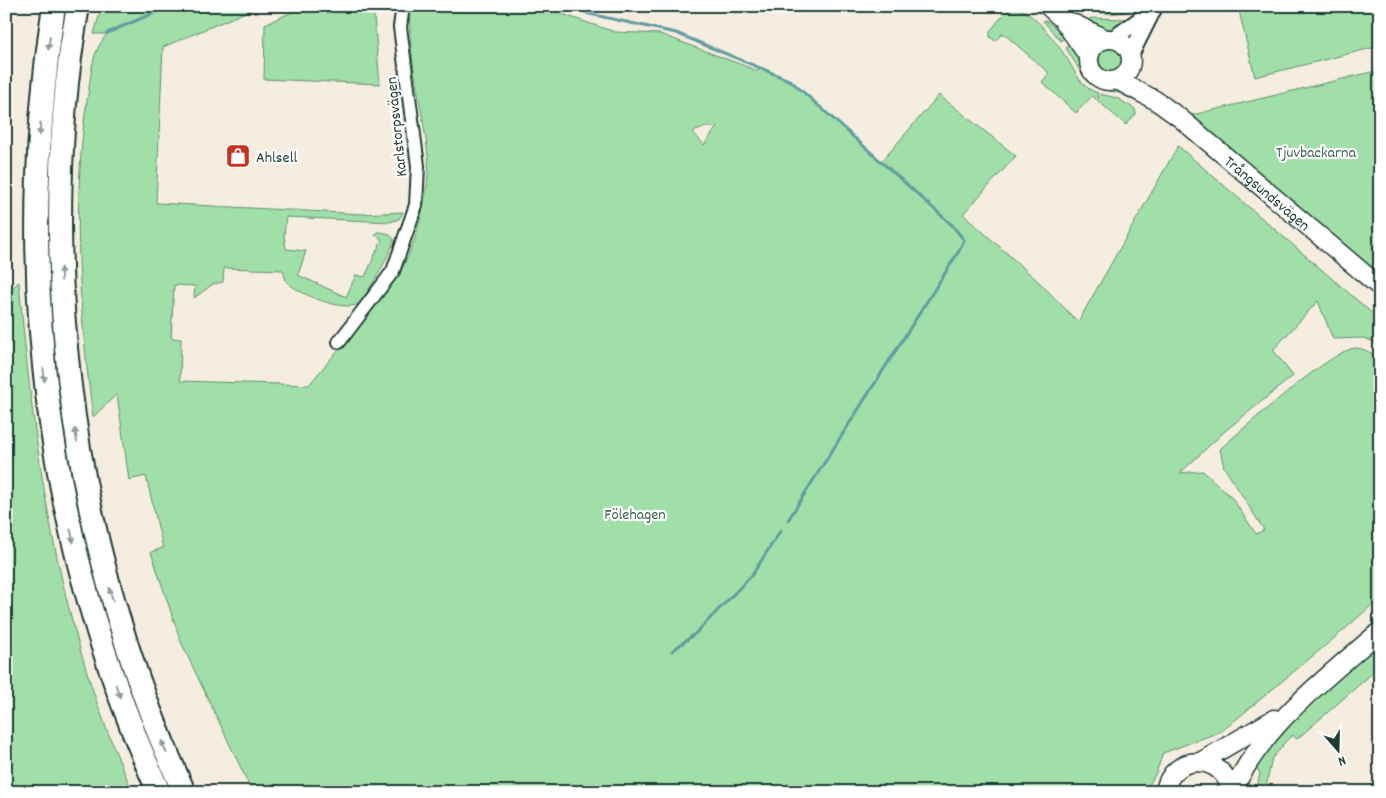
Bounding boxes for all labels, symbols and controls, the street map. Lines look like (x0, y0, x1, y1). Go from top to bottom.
one-way arrow (45, 36, 53, 52)
street label: Karlstorpsvägen (381, 76, 414, 178)
one-way arrow (36, 122, 44, 138)
park label: Tjuvbackarna (1276, 142, 1356, 165)
shop icon: Ahlsell (225, 143, 251, 169)
place label: Ahlsell (256, 147, 297, 170)
street label: Trångsundsvägen (1218, 151, 1314, 237)
one-way arrow (56, 265, 64, 281)
one-way arrow (41, 368, 49, 384)
one-way arrow (72, 427, 80, 443)
park label: Fölehagen (604, 504, 666, 527)
one-way arrow (68, 528, 76, 543)
one-way arrow (107, 586, 115, 601)
one-way arrow (114, 684, 122, 699)
north arrow (1314, 726, 1364, 776)
one-way arrow (160, 740, 168, 754)
text: N (1335, 750, 1348, 771)

